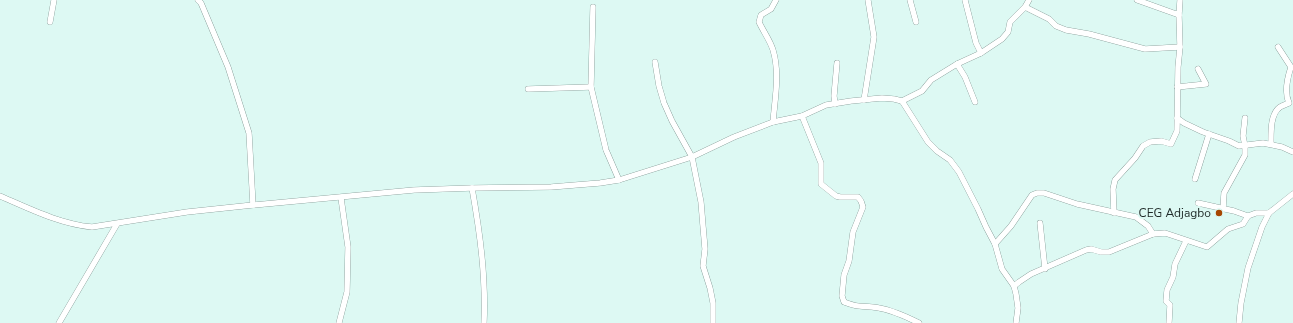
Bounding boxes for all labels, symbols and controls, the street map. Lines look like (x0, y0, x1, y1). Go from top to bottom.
place label: CEG Adjagbo (1139, 205, 1211, 221)
marker: CEG Adjagbo (1214, 208, 1224, 218)

